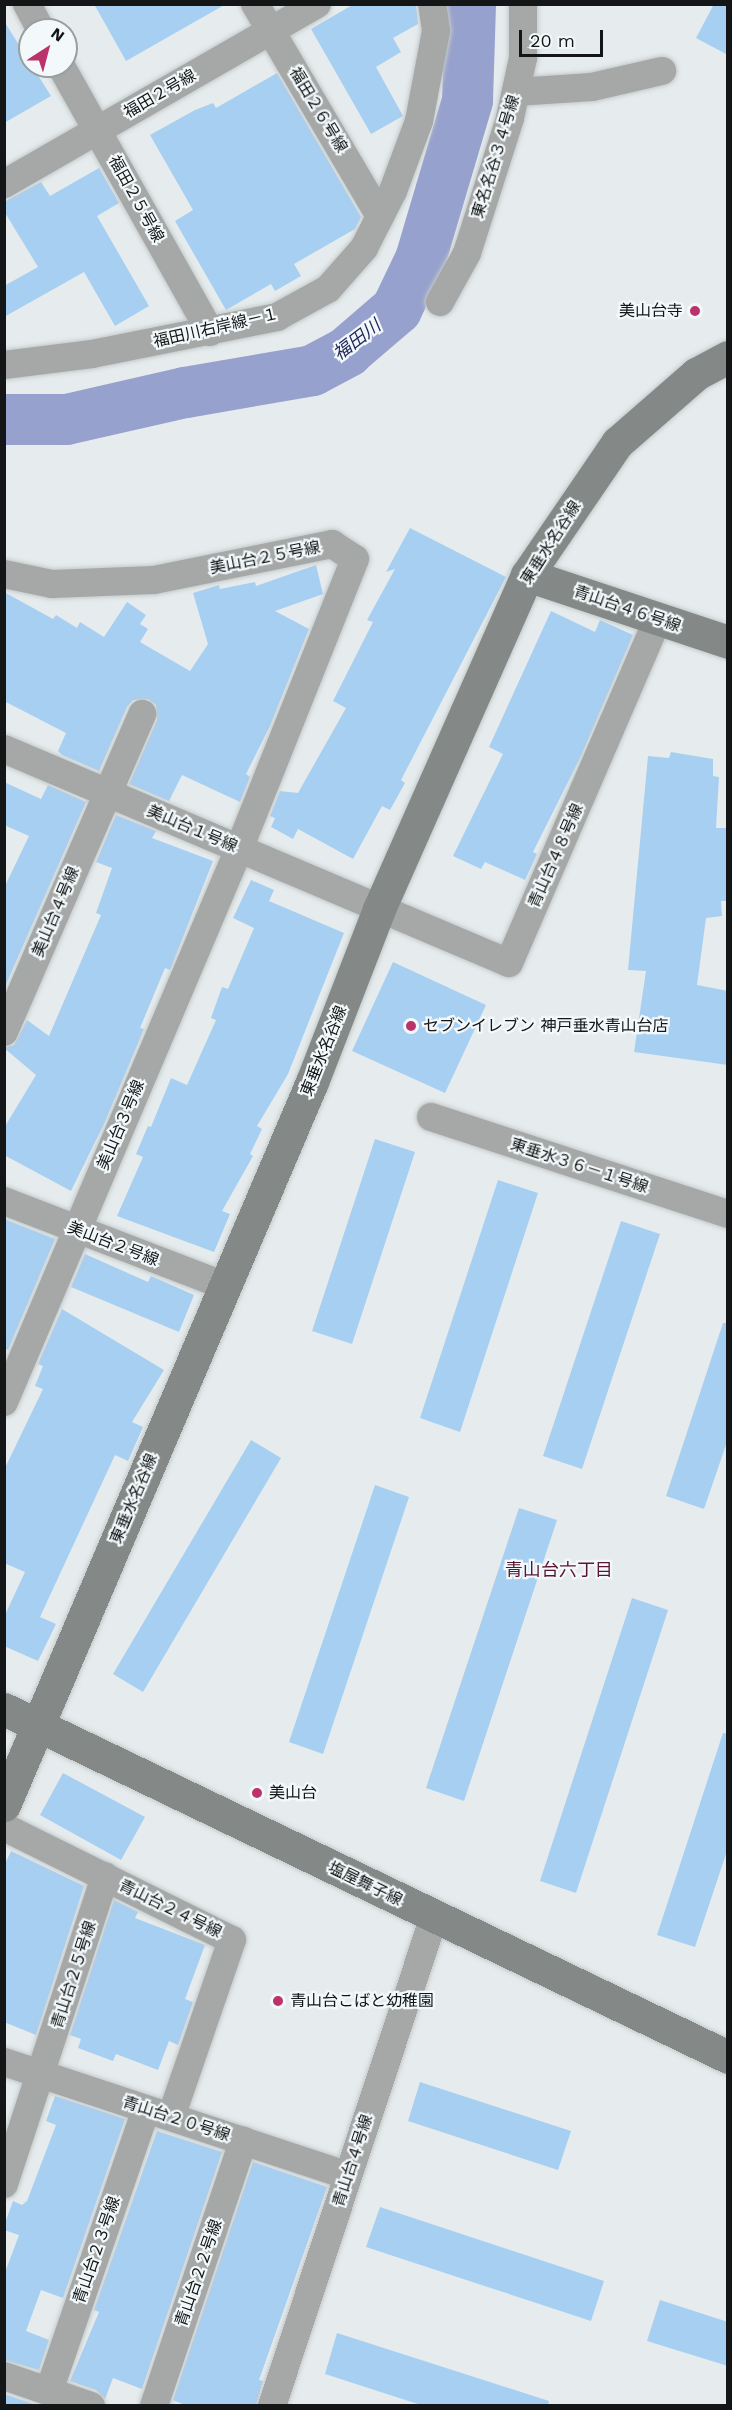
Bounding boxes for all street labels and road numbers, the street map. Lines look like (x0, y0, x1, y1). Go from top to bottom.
street label: 福田２６号線 (285, 64, 351, 156)
street label: 福田２号線 (121, 66, 199, 122)
street label: 東名名谷３４号線 (468, 93, 524, 221)
street label: 福田２５号線 (104, 152, 168, 246)
street label: 福田川右岸線－１ (151, 304, 281, 352)
street label: 東垂水名谷線 (517, 498, 585, 588)
street label: 美山台２５号線 (208, 538, 322, 578)
street label: 青山台４６号線 (571, 582, 683, 636)
street label: 美山台１号線 (144, 801, 240, 857)
street label: 青山台４８号線 (524, 801, 588, 911)
street label: 美山台４号線 (28, 864, 84, 960)
street label: 東垂水名谷線 (297, 1003, 351, 1099)
street label: 美山台３号線 (93, 1077, 149, 1173)
street label: 東垂水３６－１号線 (508, 1135, 650, 1197)
street label: 美山台２号線 (65, 1218, 161, 1270)
street label: 東垂水名谷線 (106, 1451, 162, 1547)
street label: 塩屋舞子線 (325, 1858, 405, 1910)
street label: 青山台２４号線 (115, 1876, 225, 1942)
street label: 青山台２５号線 (48, 1919, 100, 2031)
street label: 青山台２０号線 (120, 2093, 232, 2145)
street label: 青山台４号線 (329, 2112, 377, 2210)
street label: 青山台２３号線 (70, 2194, 124, 2306)
street label: 青山台２２号線 (172, 2217, 226, 2329)

